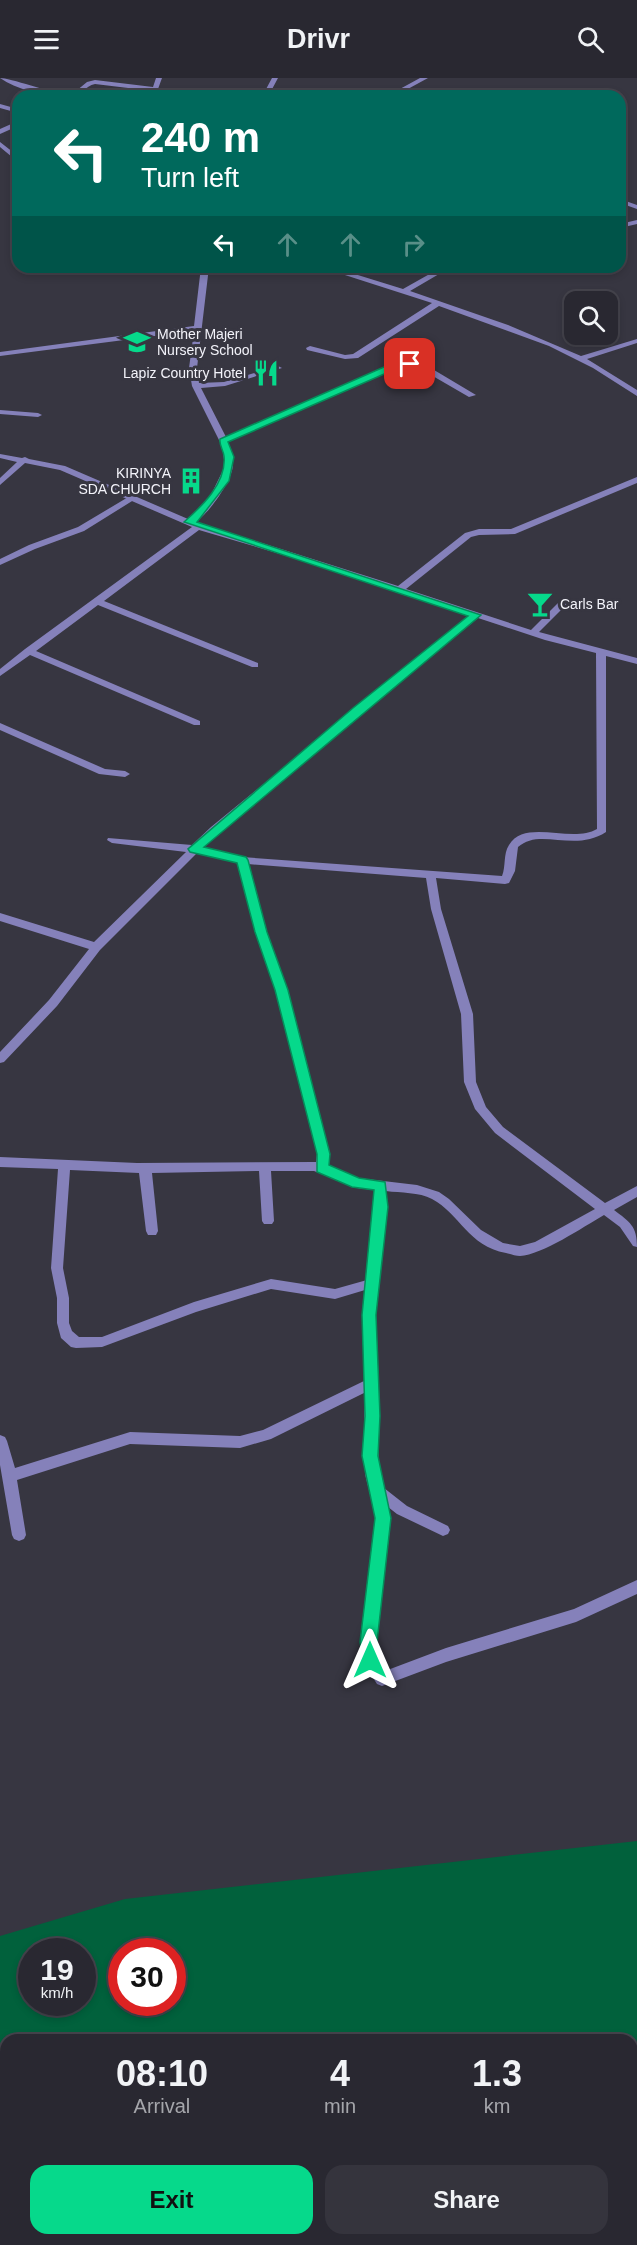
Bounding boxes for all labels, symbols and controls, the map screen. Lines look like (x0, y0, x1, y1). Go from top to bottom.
icon: menu (30, 23, 63, 56)
icon: search (574, 23, 607, 56)
text: Drivr (287, 24, 350, 54)
icon: left (42, 114, 120, 192)
text: 240 m (141, 114, 260, 161)
text: Turn left (141, 163, 239, 193)
icon: left (208, 228, 241, 261)
icon: ahead (271, 228, 304, 261)
icon: ahead (334, 228, 367, 261)
icon: right (397, 228, 430, 261)
map controls (564, 291, 618, 345)
button: search (564, 291, 618, 345)
place label: Mother Majeri Nursery School (157, 326, 253, 358)
school or university icon: Mother Majeri Nursery School (122, 327, 152, 357)
pin (384, 338, 435, 389)
icon: arrive (393, 347, 426, 380)
restaurant icon: Lapiz Country Hotel (251, 358, 281, 388)
place label: Lapiz Country Hotel (123, 365, 246, 381)
place label: KIRINYA SDA CHURCH (78, 465, 172, 497)
building icon: KIRINYA SDA CHURCH (176, 466, 206, 496)
bar icon: Carls Bar (525, 589, 555, 619)
place label: Carls Bar (560, 596, 619, 612)
position arrow (338, 1628, 402, 1692)
speed limit sign: 30 (108, 1938, 186, 2016)
text: 19 (40, 1953, 74, 1986)
text: km/h (41, 1984, 73, 2001)
text: 08:10 (116, 2053, 208, 2094)
text: 4 (330, 2053, 350, 2094)
text: 1.3 (472, 2053, 522, 2094)
text: Arrival (134, 2095, 190, 2117)
text: min (324, 2095, 356, 2117)
text: km (484, 2095, 510, 2117)
button: Exit (30, 2165, 313, 2234)
button: Share (325, 2165, 608, 2234)

